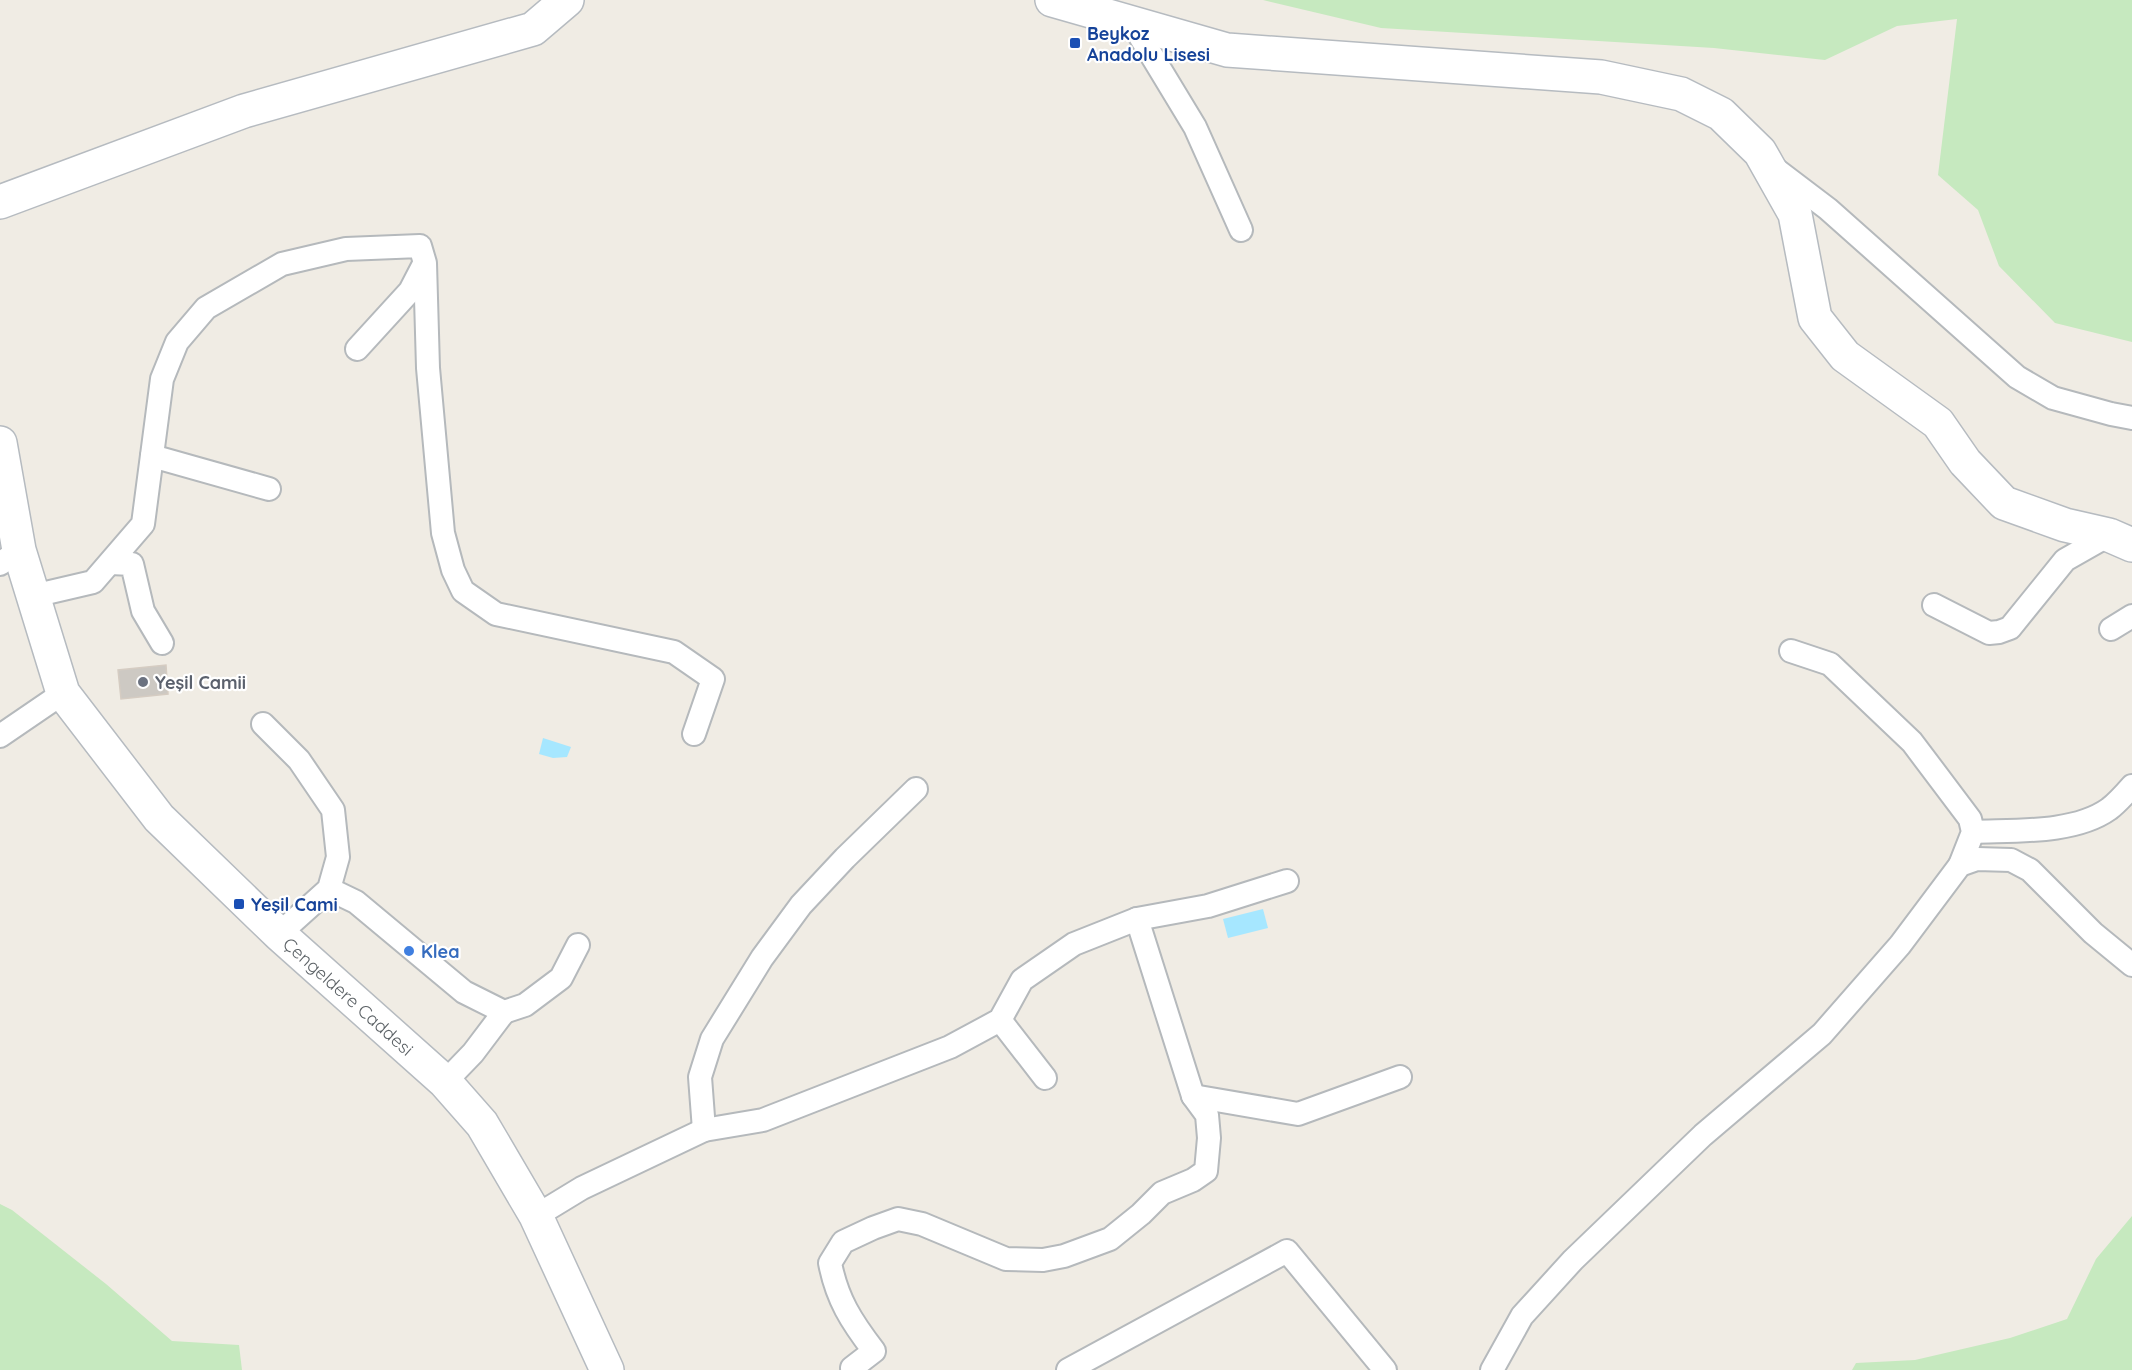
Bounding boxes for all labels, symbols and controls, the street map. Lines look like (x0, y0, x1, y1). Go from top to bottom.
place label: Beykoz Anadolu Lisesi (1087, 22, 1210, 66)
marker: Beykoz Anadolu Lisesi (1068, 36, 1082, 50)
place label: Yeşil Camii (155, 671, 246, 694)
marker: Yeşil Camii (136, 675, 150, 689)
place label: Yeşil Cami (251, 893, 338, 916)
marker: Yeşil Cami (232, 897, 246, 911)
street label: Çengeldere Caddesi (279, 932, 419, 1060)
place label: Klea (421, 940, 459, 963)
marker: Klea (402, 944, 416, 958)

